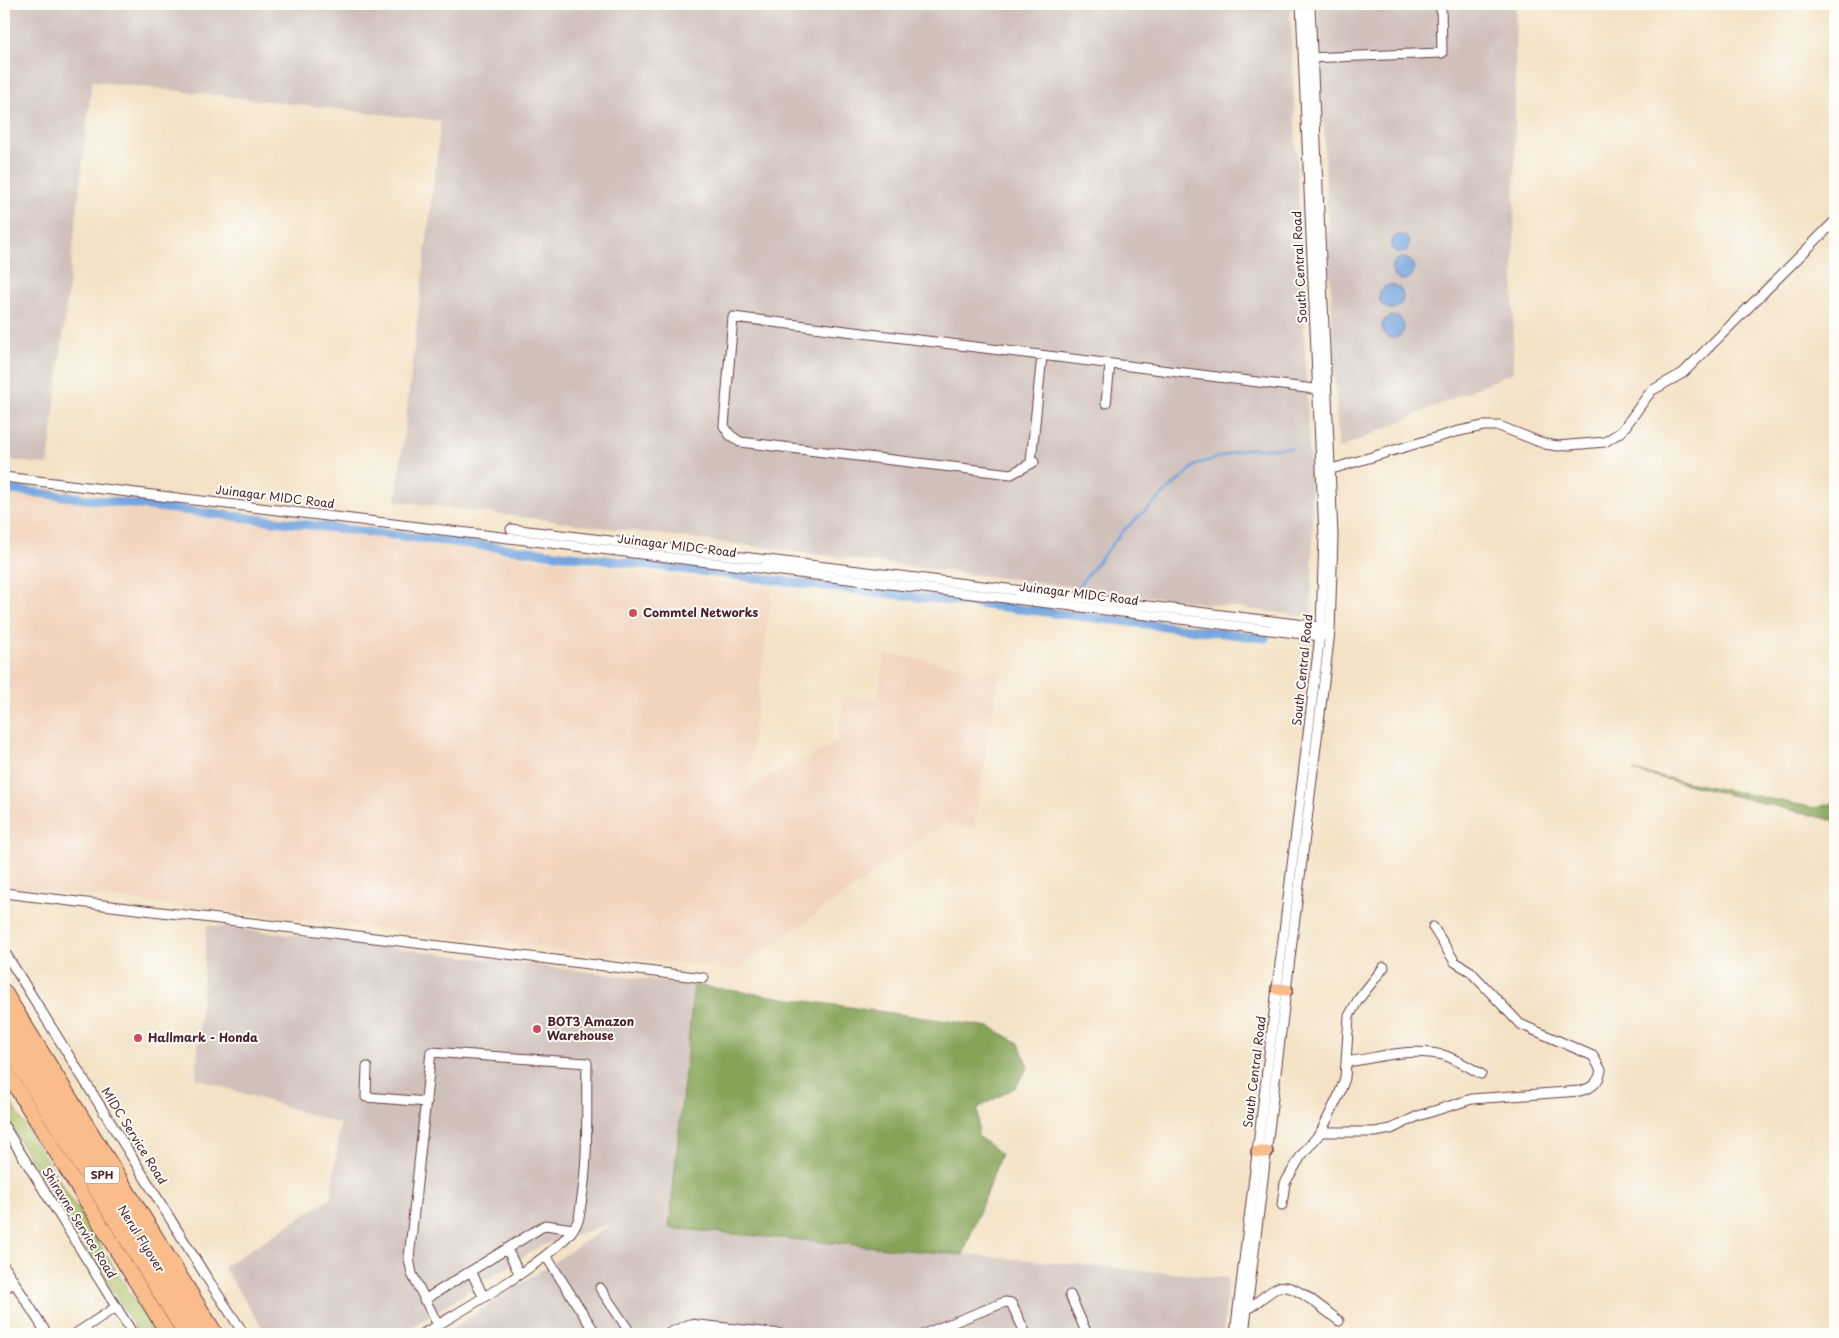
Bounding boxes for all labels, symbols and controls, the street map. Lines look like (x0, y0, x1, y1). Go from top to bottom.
street label: South Central Road (1287, 210, 1311, 324)
street label: Juinagar MIDC Road (214, 480, 336, 512)
street label: Juinagar MIDC Road (616, 529, 738, 561)
street label: Juinagar MIDC Road (1018, 577, 1140, 609)
place label: Commtel Networks (643, 603, 759, 621)
marker: Commtel Networks (627, 607, 639, 619)
street label: South Central Road (1287, 613, 1317, 727)
place label: BOT3 Amazon Warehouse (547, 1012, 634, 1044)
street label: South Central Road (1238, 1015, 1270, 1129)
marker: BOT3 Amazon Warehouse (531, 1023, 543, 1035)
place label: Hallmark - Honda (148, 1028, 259, 1046)
marker: Hallmark - Honda (132, 1032, 144, 1044)
street label: MIDC Service Road (98, 1083, 172, 1188)
street label: Shiravne Service Road (38, 1163, 121, 1281)
road number: SPH (84, 1166, 120, 1184)
street label: Nerul Flyover (114, 1201, 170, 1276)

